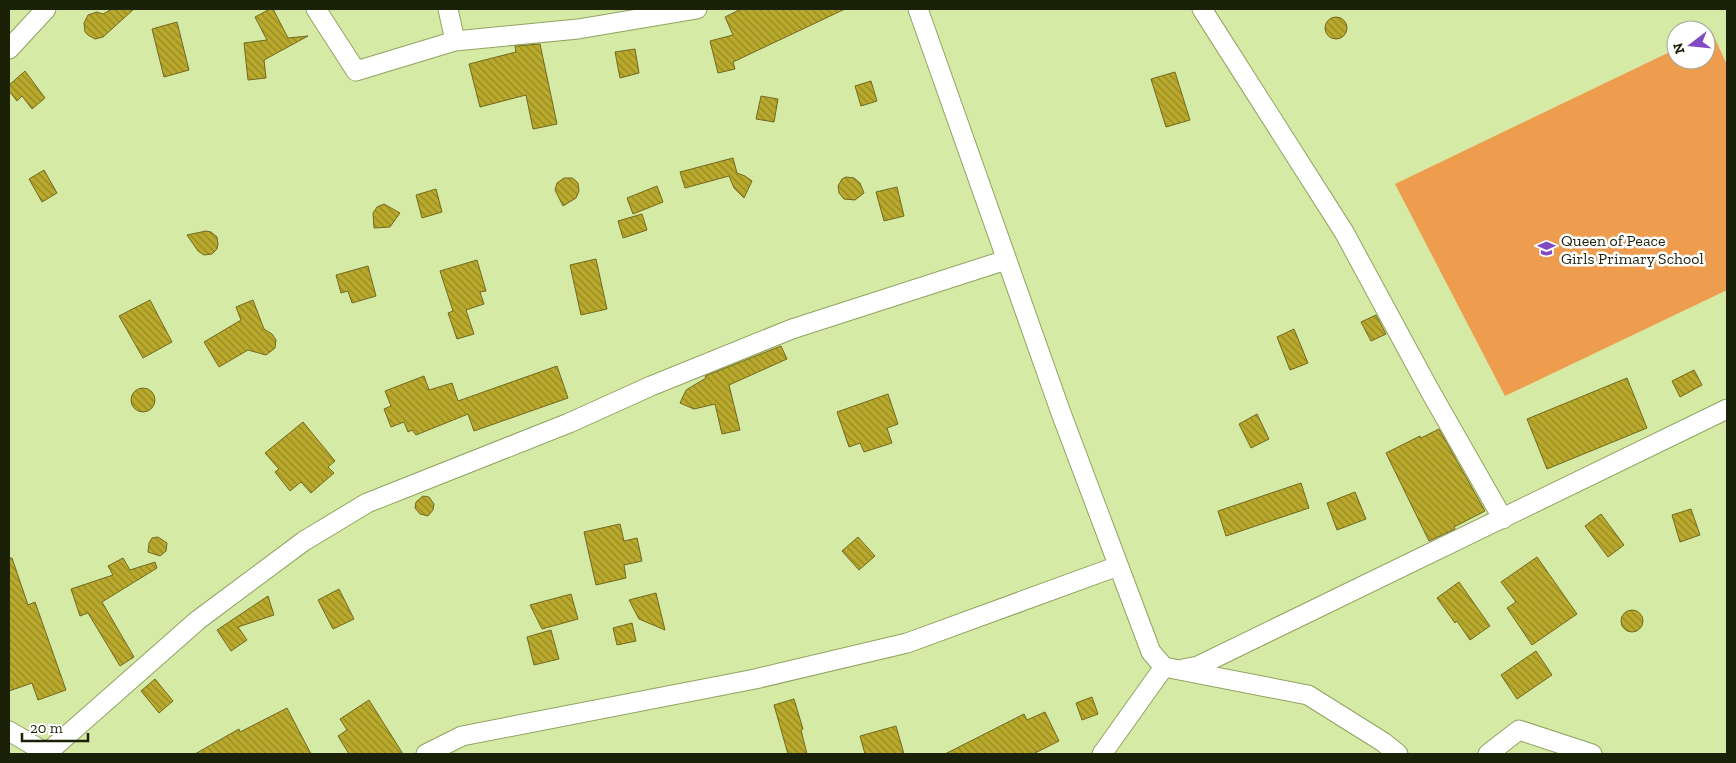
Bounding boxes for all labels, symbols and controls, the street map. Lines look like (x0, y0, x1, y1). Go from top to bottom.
north arrow (1666, 20, 1716, 70)
text: N (1669, 41, 1689, 56)
place label: Queen of Peace Girls Primary School (1561, 231, 1704, 268)
school or university icon: Queen of Peace Girls Primary School (1537, 239, 1557, 259)
scale bar (22, 710, 89, 742)
text: 20 m (30, 719, 63, 737)

